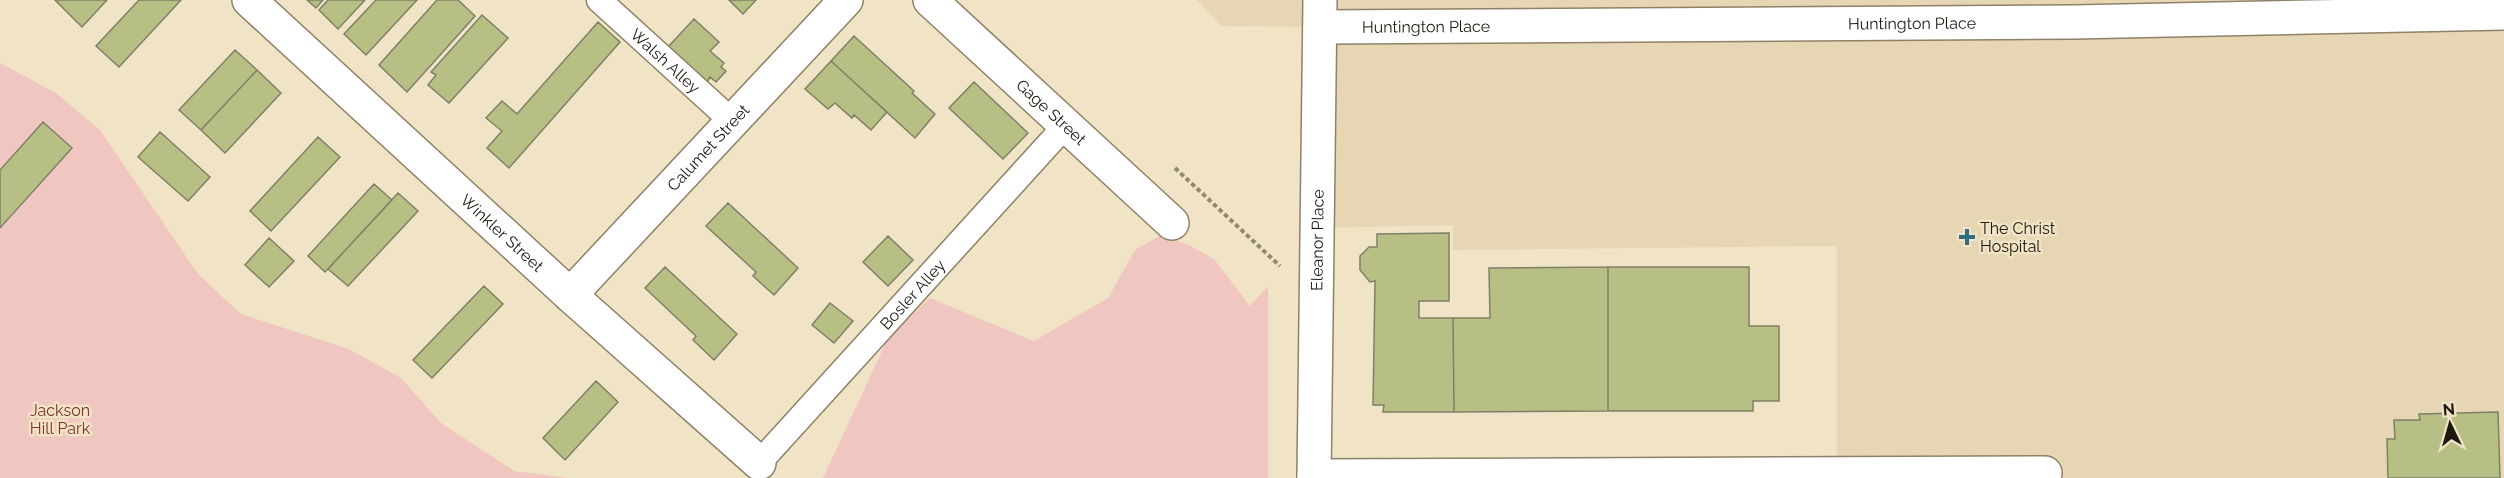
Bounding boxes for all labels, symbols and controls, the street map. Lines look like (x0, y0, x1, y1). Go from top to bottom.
street label: Huntington Place (1848, 13, 1976, 33)
street label: Huntington Place (1362, 16, 1490, 36)
street label: Walsh Alley (627, 24, 704, 97)
street label: Gage Street (1013, 75, 1091, 149)
street label: Calumet Street (663, 100, 753, 195)
street label: Eleanor Place (1307, 189, 1327, 291)
street label: Winkler Street (457, 190, 548, 276)
place label: The Christ Hospital (1980, 219, 2056, 256)
marker: The Christ Hospital (1958, 228, 1976, 246)
street label: Bosler Alley (876, 255, 949, 333)
north arrow (2420, 394, 2480, 454)
text: N (2442, 400, 2456, 420)
park label: Jackson Hill Park (30, 401, 91, 438)

